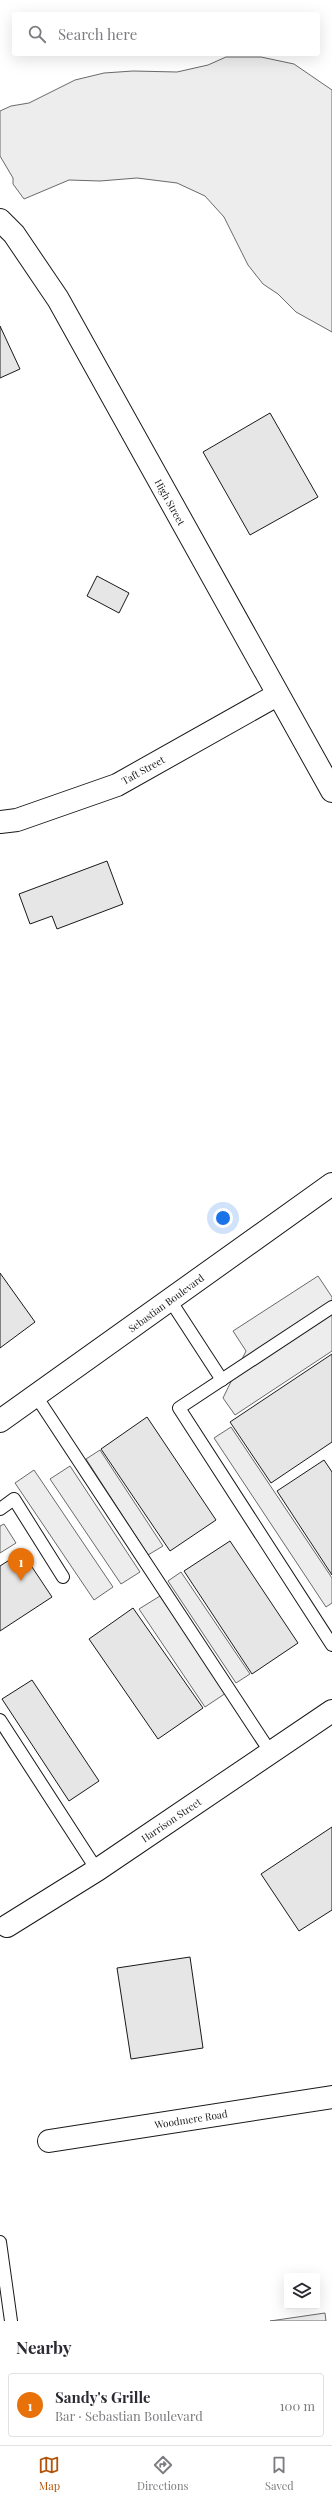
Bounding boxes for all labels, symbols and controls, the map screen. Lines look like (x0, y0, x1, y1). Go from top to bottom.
search box (12, 12, 320, 56)
icon: search (26, 23, 48, 45)
text: Search here (58, 24, 137, 44)
street label: High Street (152, 476, 189, 528)
street label: Taft Street (119, 752, 167, 788)
your location (213, 1208, 233, 1228)
street label: Sebastian Boulevard (125, 1271, 207, 1335)
pin: 1 (8, 1548, 34, 1581)
street label: Harrison Street (138, 1794, 204, 1845)
street label: Woodmere Road (153, 2106, 229, 2132)
map controls (284, 2273, 320, 2309)
button: layers (284, 2273, 320, 2309)
text: Nearby (16, 2336, 71, 2358)
text: Sandy's Grille (55, 2387, 150, 2407)
text: 1 (28, 2397, 32, 2414)
text: 100 m (280, 2397, 315, 2414)
text: Bar · Sebastian Boulevard (55, 2407, 203, 2424)
tab: Map (38, 2454, 60, 2493)
tab: Directions (137, 2454, 188, 2493)
tab: Saved (265, 2454, 294, 2493)

